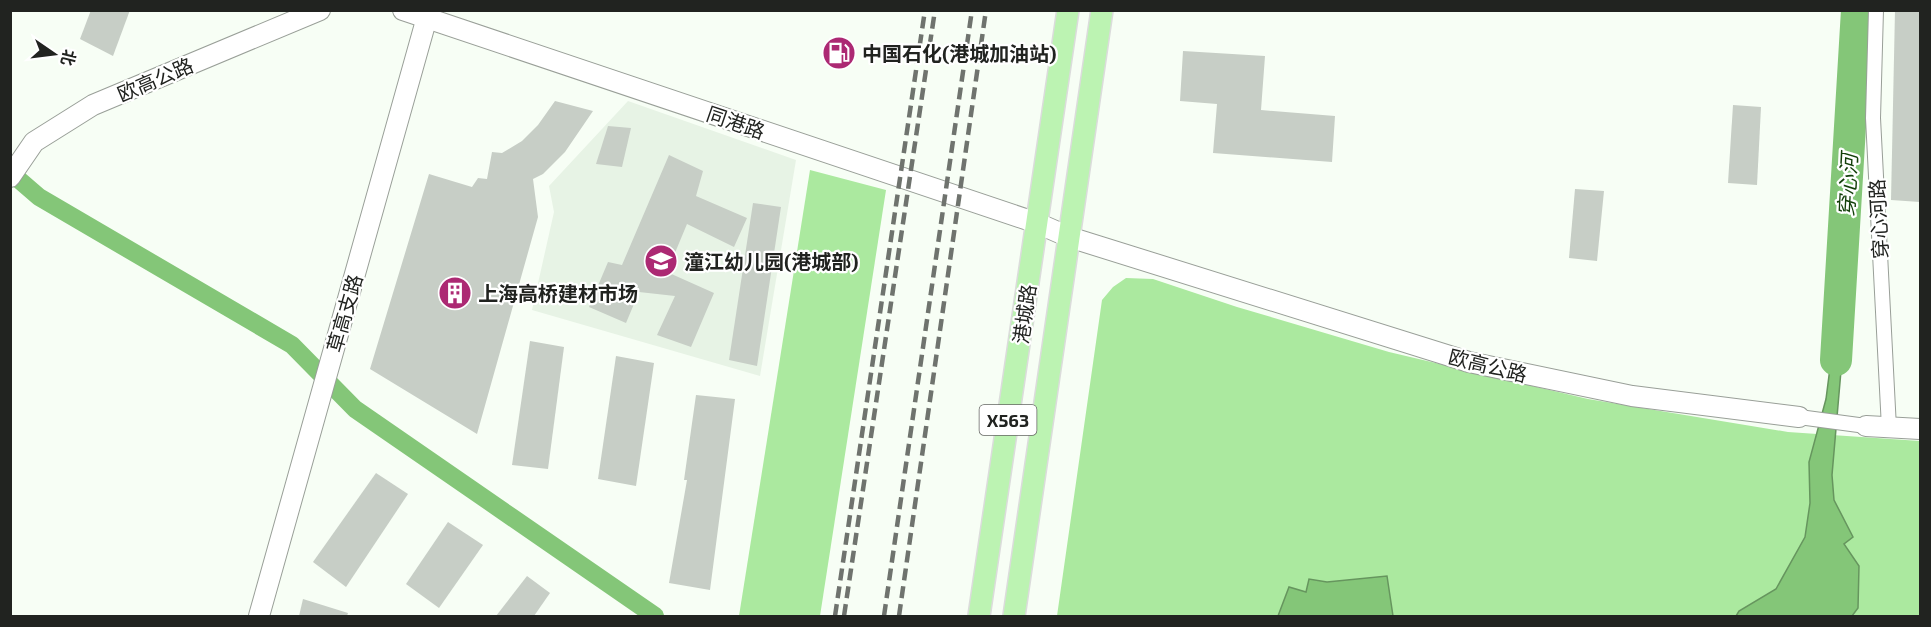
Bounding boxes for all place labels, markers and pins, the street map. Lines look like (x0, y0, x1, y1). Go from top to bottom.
fuel station icon: 中国石化(港城加油站) (821, 35, 857, 71)
place label: 中国石化(港城加油站) (862, 41, 1057, 65)
school or university icon: 潼江幼儿园(港城部) (643, 243, 679, 279)
place label: 潼江幼儿园(港城部) (684, 249, 859, 273)
building icon: 上海高桥建材市场 (437, 275, 473, 311)
place label: 上海高桥建材市场 (478, 281, 638, 305)

